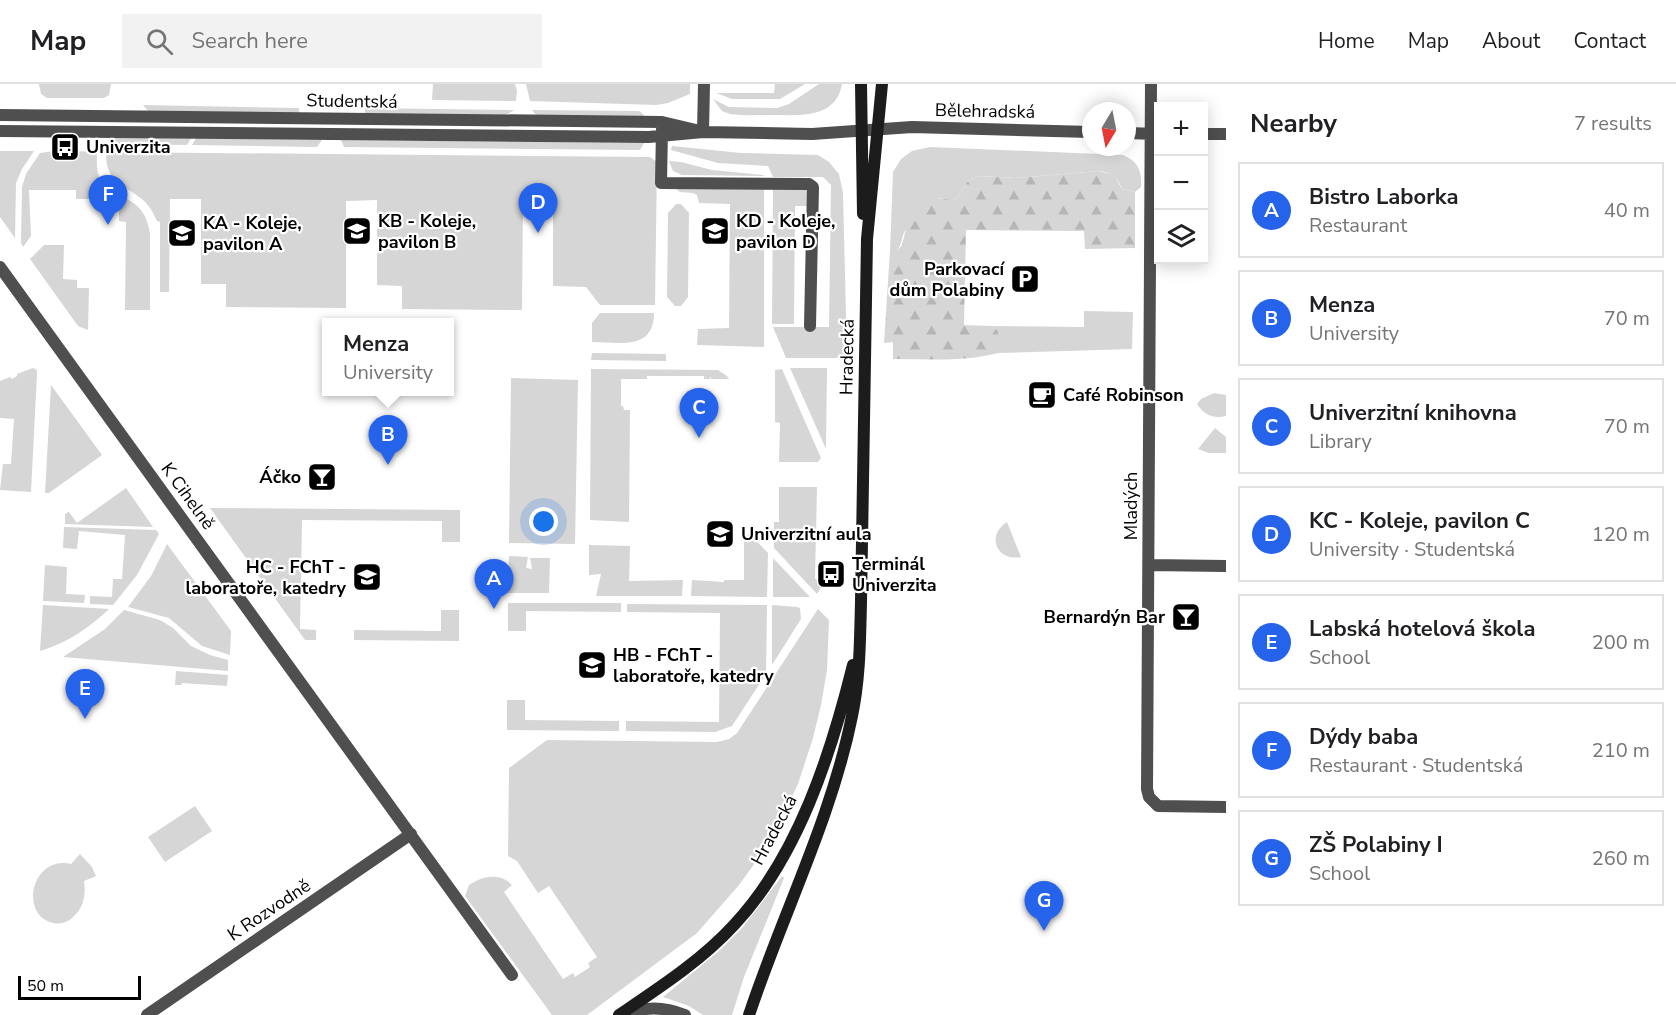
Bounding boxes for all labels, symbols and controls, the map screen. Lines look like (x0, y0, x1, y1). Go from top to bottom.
search box (122, 14, 542, 68)
text: Map (30, 22, 86, 60)
icon: search (143, 25, 176, 58)
text: Search here (191, 26, 308, 56)
text: Home (1318, 27, 1375, 55)
text: Map (1408, 27, 1449, 55)
text: About (1482, 27, 1540, 55)
text: Contact (1573, 27, 1646, 55)
street label: Studentská (306, 88, 398, 114)
street label: Bělehradská (935, 98, 1035, 124)
north arrow (1082, 102, 1136, 156)
map controls (1154, 102, 1208, 264)
button: + (1154, 102, 1208, 156)
text: Nearby (1250, 106, 1337, 141)
text: 7 results (1574, 110, 1652, 137)
bus stop icon: Univerzita (49, 131, 81, 163)
place label: Univerzita (86, 135, 171, 159)
button: − (1154, 156, 1208, 210)
pin: F (88, 176, 128, 225)
text: Bistro Laborka (1309, 182, 1459, 212)
pin: D (518, 184, 558, 233)
text: A (1264, 197, 1279, 224)
text: 40 m (1604, 197, 1650, 224)
place label: KB - Koleje, pavilon B (378, 209, 476, 254)
place label: KD - Koleje, pavilon D (736, 209, 836, 254)
button: layers (1154, 210, 1208, 264)
place label: KA - Koleje, pavilon A (203, 211, 302, 256)
text: Restaurant (1309, 212, 1407, 239)
school or university icon: KB - Koleje, pavilon B (341, 215, 373, 247)
school or university icon: KD - Koleje, pavilon D (699, 215, 731, 247)
school or university icon: KA - Koleje, pavilon A (166, 217, 198, 249)
place label: Parkovací dům Polabiny (890, 257, 1005, 302)
parking icon: Parkovací dům Polabiny (1009, 263, 1041, 295)
text: Menza (1309, 290, 1375, 320)
text: B (1265, 305, 1278, 332)
text: 70 m (1604, 305, 1650, 332)
popup (322, 318, 454, 396)
street label: Hradecká (834, 319, 860, 395)
text: University (1309, 320, 1399, 347)
text: Menza (343, 329, 409, 359)
text: University (343, 359, 433, 386)
cafe icon: Café Robinson (1026, 379, 1058, 411)
place label: Café Robinson (1063, 383, 1184, 407)
pin: C (680, 388, 718, 438)
text: Univerzitní knihovna (1309, 398, 1517, 428)
text: C (1265, 413, 1278, 440)
text: 70 m (1604, 413, 1650, 440)
pin: B (368, 416, 408, 465)
text: Library (1309, 428, 1372, 455)
street label: K Cihelně (156, 458, 220, 534)
bar icon: Áčko (306, 461, 338, 493)
place label: Áčko (259, 465, 301, 489)
street label: Mladých (1119, 472, 1143, 540)
text: KC - Koleje, pavilon C (1309, 506, 1530, 536)
your location (529, 507, 558, 536)
school or university icon: Univerzitní aula (704, 518, 736, 550)
text: D (1264, 521, 1279, 548)
text: 120 m (1592, 521, 1650, 548)
place label: Univerzitní aula (741, 522, 871, 546)
text: University · Studentská (1309, 536, 1515, 563)
place label: Terminál Univerzita (852, 552, 937, 597)
place label: HC - FChT - laboratoře, katedry (185, 555, 347, 600)
bus stop icon: Terminál Univerzita (815, 558, 847, 590)
pin: A (474, 560, 514, 609)
school or university icon: HC - FChT - laboratoře, katedry (351, 561, 383, 593)
bar icon: Bernardýn Bar (1170, 601, 1202, 633)
place label: Bernardýn Bar (1044, 605, 1165, 629)
text: Labská hotelová škola (1309, 614, 1535, 644)
text: E (1266, 629, 1277, 656)
text: 200 m (1592, 629, 1650, 656)
place label: HB - FChT - laboratoře, katedry (613, 643, 774, 688)
text: School (1309, 644, 1370, 671)
school or university icon: HB - FChT - laboratoře, katedry (576, 649, 608, 681)
pin: E (66, 670, 104, 719)
text: Dýdy baba (1309, 722, 1418, 752)
text: F (1266, 737, 1277, 764)
text: 210 m (1592, 737, 1650, 764)
text: Restaurant · Studentská (1309, 752, 1523, 779)
street label: Hradecká (745, 791, 803, 869)
text: ZŠ Polabiny I (1309, 830, 1443, 860)
text: G (1264, 845, 1279, 872)
text: 260 m (1592, 845, 1650, 872)
text: School (1309, 860, 1370, 887)
street label: K Rozvodně (223, 873, 315, 947)
pin: G (1024, 882, 1064, 931)
scale bar (18, 973, 141, 1000)
text: 50 m (27, 975, 64, 997)

